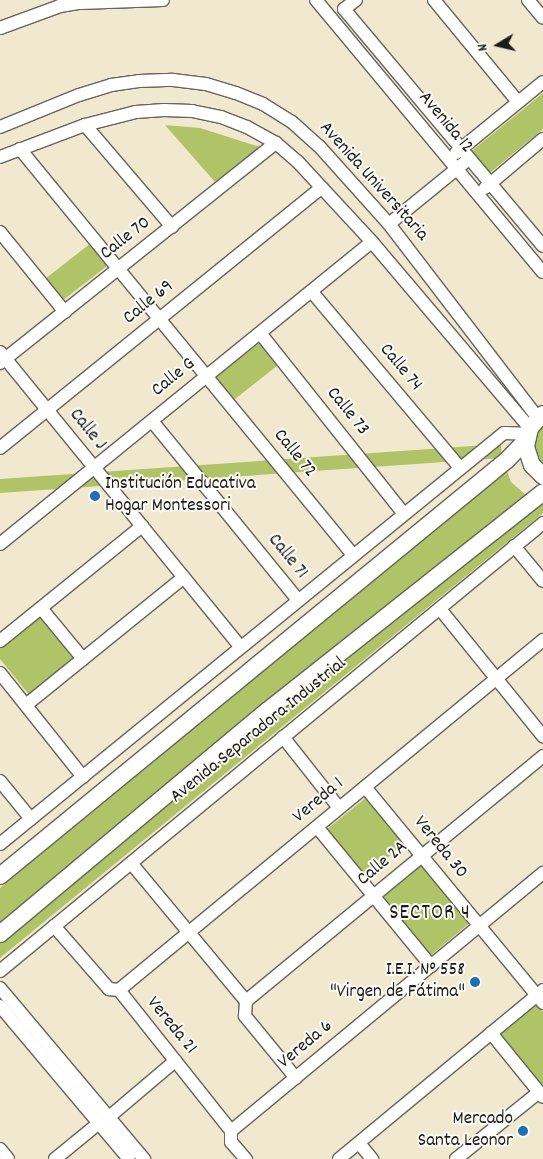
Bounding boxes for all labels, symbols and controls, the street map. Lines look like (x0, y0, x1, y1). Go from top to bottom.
north arrow (473, 20, 523, 70)
text: N (473, 42, 494, 52)
street label: Avenida 12 (413, 88, 477, 158)
street label: Avenida Universitaria (313, 118, 433, 246)
street label: Calle 70 (96, 212, 156, 266)
street label: Calle 69 (119, 276, 179, 330)
street label: Calle 74 (374, 340, 426, 396)
street label: Calle G (148, 354, 200, 402)
street label: Calle 73 (321, 383, 373, 441)
street label: Calle J (63, 405, 111, 455)
street label: Calle 72 (268, 425, 320, 483)
place label: Institución Educativa Hogar Montessori (105, 474, 256, 518)
marker: Institución Educativa Hogar Montessori (89, 490, 101, 502)
street label: Calle 71 (262, 530, 312, 584)
street label: Avenida Separadora Industrial (166, 653, 352, 809)
street label: Vereda 1 (289, 773, 349, 829)
street label: Vereda 30 (408, 812, 472, 884)
street label: Calle 2A (353, 836, 413, 892)
district label: SECTOR 4 (388, 901, 472, 927)
place label: I.E.I. N° 558 "Virgen de Fátima" (330, 960, 465, 1004)
marker: I.E.I. N° 558 "Virgen de Fátima" (469, 976, 481, 988)
street label: Vereda 21 (141, 993, 201, 1059)
street label: Vereda 6 (274, 1016, 338, 1074)
place label: Mercado Santa Leonor (418, 1109, 513, 1153)
marker: Mercado Santa Leonor (517, 1125, 529, 1137)

